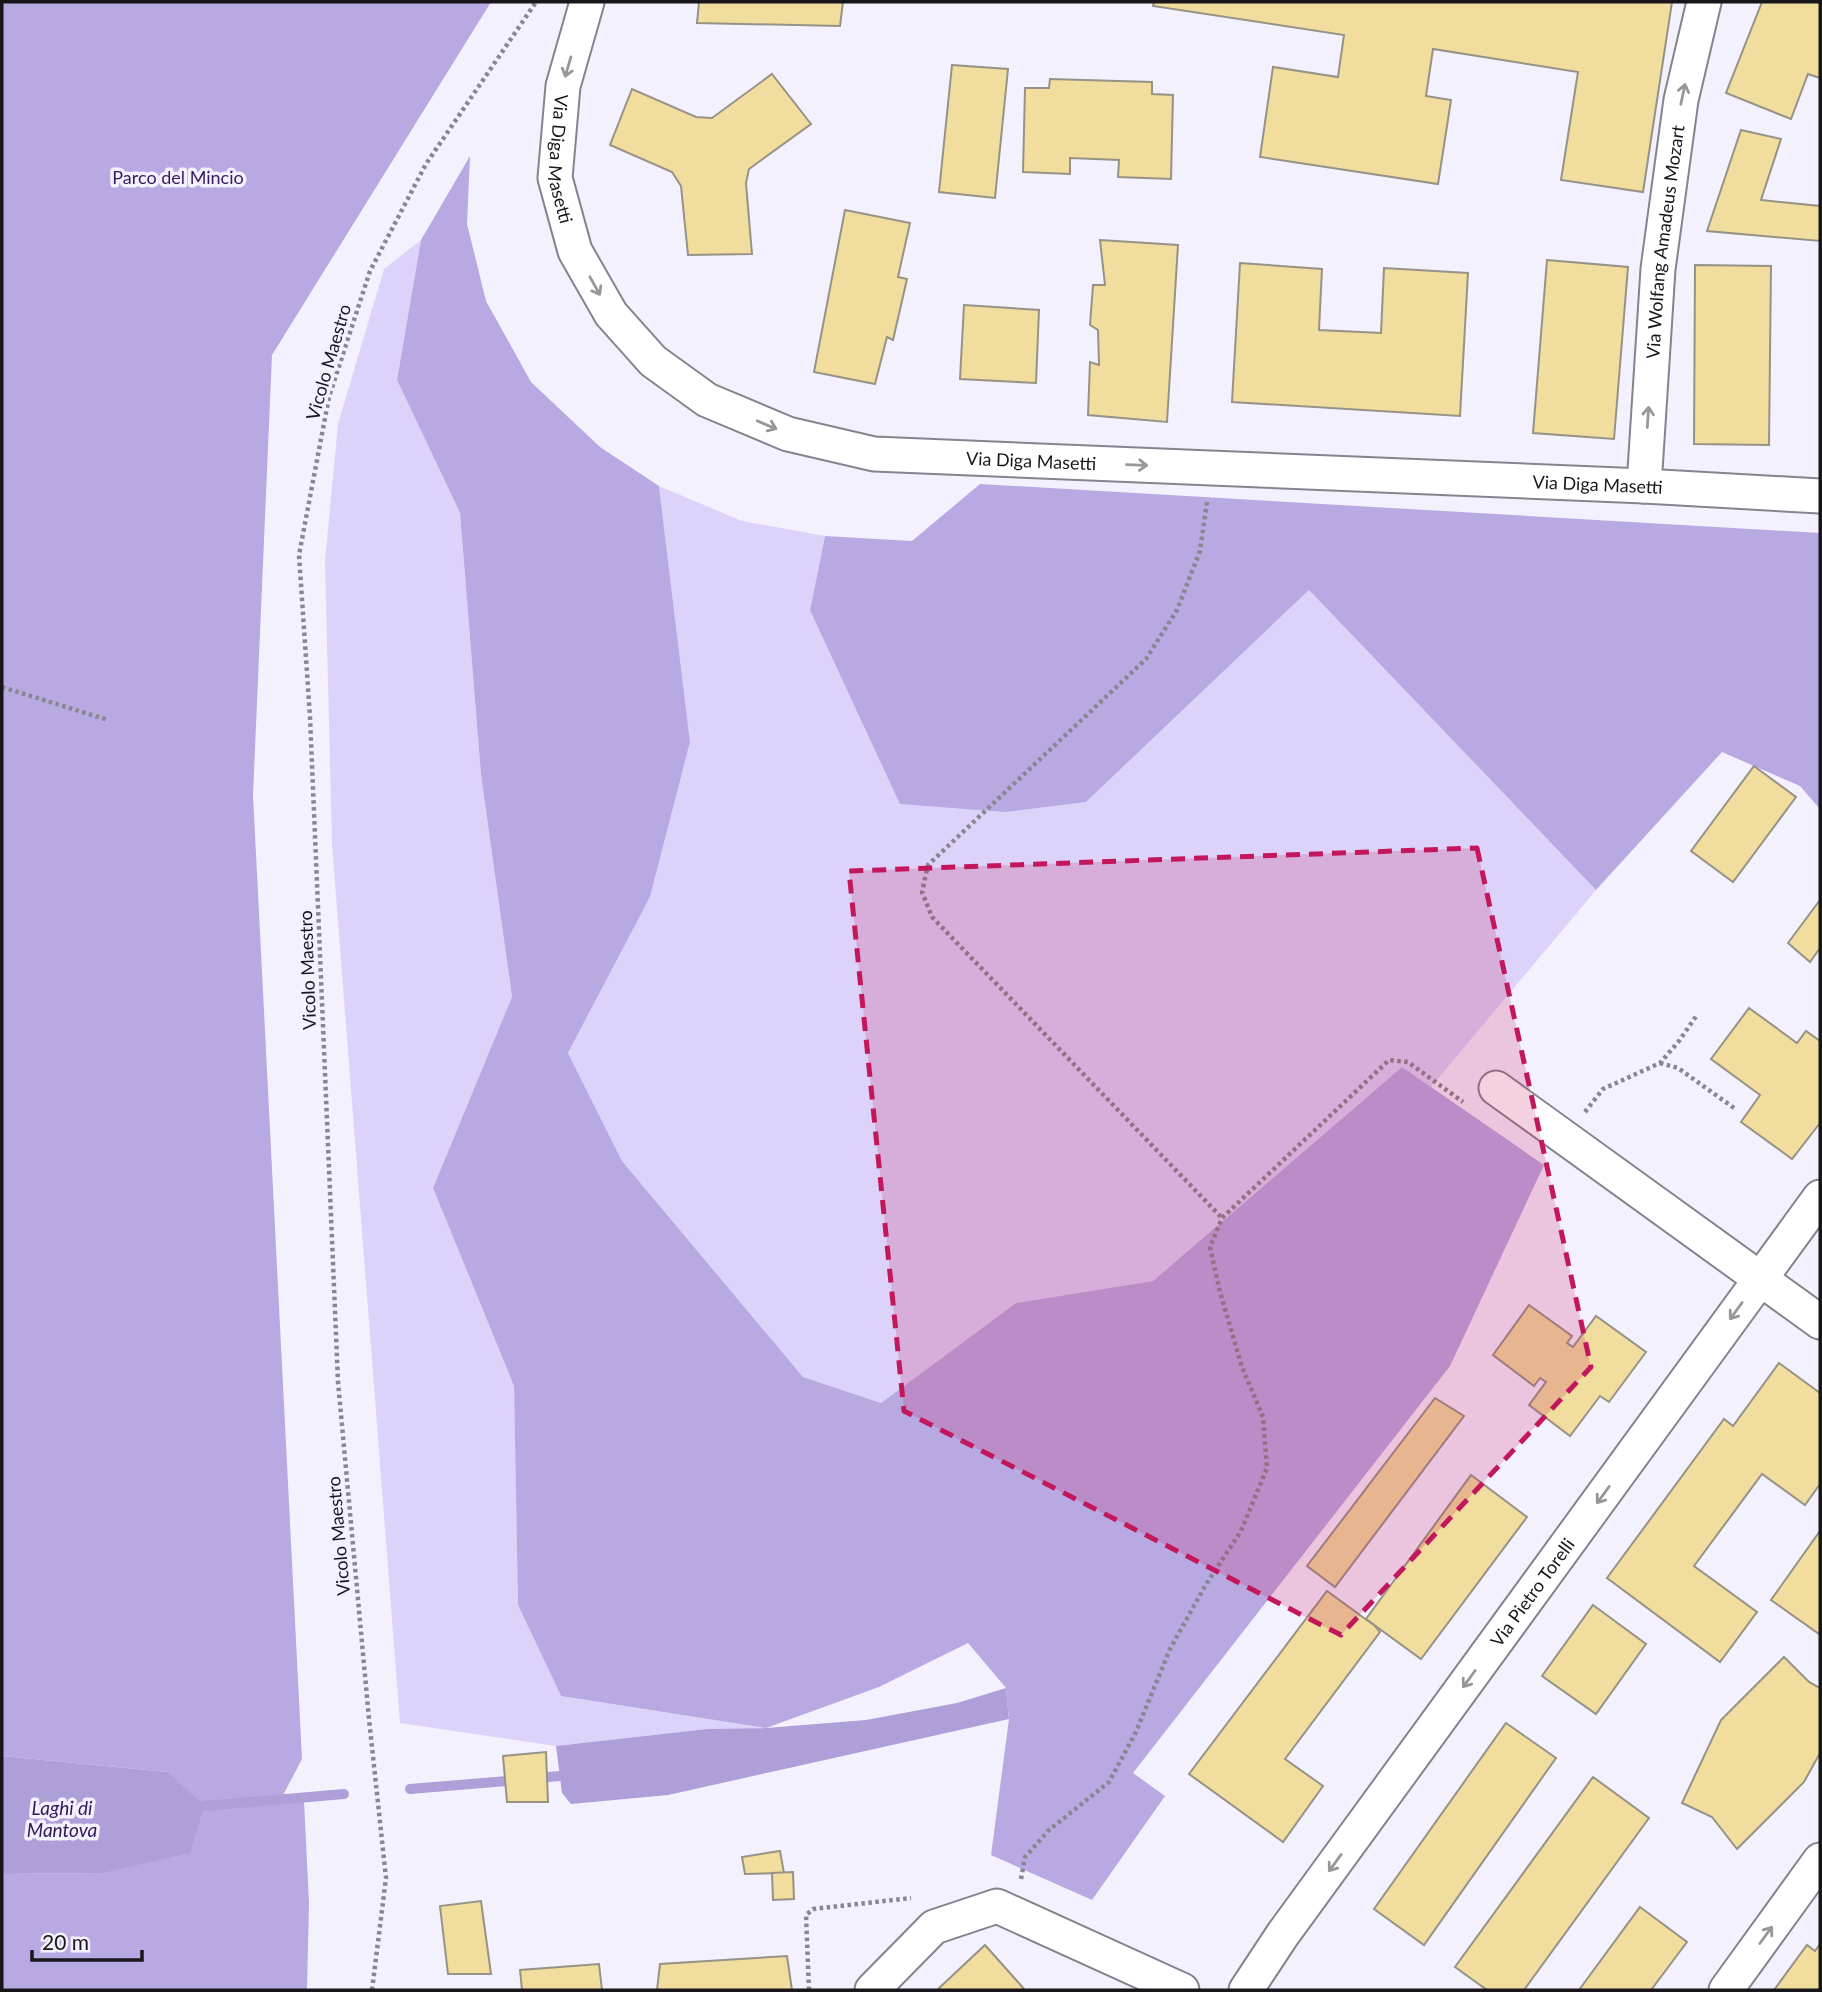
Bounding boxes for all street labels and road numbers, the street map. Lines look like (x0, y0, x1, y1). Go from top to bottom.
street label: Via Diga Masetti (544, 94, 578, 226)
street label: Via Wolfang Amadeus Mozart (1641, 123, 1689, 360)
street label: Vicolo Maestro (301, 301, 355, 423)
street label: Via Diga Masetti (966, 447, 1097, 474)
street label: Via Diga Masetti (1532, 470, 1663, 498)
street label: Vicolo Maestro (294, 910, 320, 1030)
street label: Vicolo Maestro (322, 1475, 354, 1597)
street label: Via Pietro Torelli (1485, 1534, 1579, 1651)

